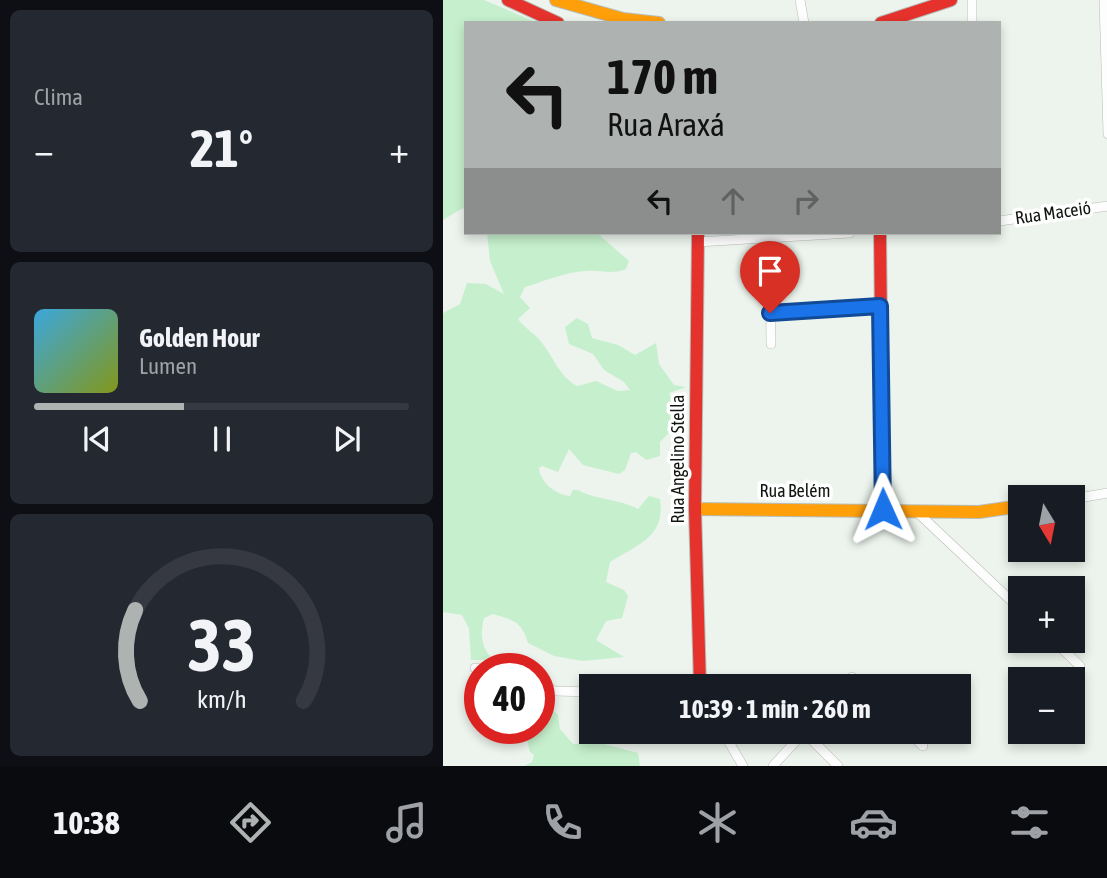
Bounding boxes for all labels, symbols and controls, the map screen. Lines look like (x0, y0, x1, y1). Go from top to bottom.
text: 170 m (607, 48, 718, 104)
icon: left (492, 49, 583, 140)
text: Clima (34, 84, 83, 110)
text: Rua Araxá (607, 106, 725, 143)
text: 21° (190, 118, 253, 178)
text: − (34, 128, 54, 171)
text: + (389, 128, 409, 171)
icon: left (641, 182, 679, 220)
icon: ahead (714, 182, 752, 220)
icon: right (787, 182, 825, 220)
street label: Rua Maceió (1014, 197, 1092, 228)
pin (740, 241, 800, 313)
icon: arrive (751, 252, 789, 290)
text: Golden Hour (139, 323, 259, 353)
text: Lumen (139, 353, 197, 379)
street label: Rua Angelino Stella (667, 395, 688, 523)
icon: previous (78, 420, 116, 458)
icon: pause (203, 420, 241, 458)
icon: next (328, 420, 366, 458)
position arrow (846, 472, 920, 546)
street label: Rua Belém (760, 480, 830, 501)
north arrow (1008, 485, 1085, 562)
map controls (1008, 485, 1085, 744)
button: + (1008, 576, 1085, 653)
text: 33 (187, 603, 256, 686)
speed limit sign: 40 (464, 653, 555, 744)
button: − (1008, 667, 1085, 744)
text: km/h (197, 685, 246, 713)
text: 10:39 · 1 min · 260 m (679, 694, 871, 724)
icon: directions (226, 798, 275, 847)
icon: music (382, 798, 431, 847)
icon: phone (538, 798, 587, 847)
icon: climate (693, 798, 742, 847)
icon: car (849, 798, 898, 847)
icon: filters (1005, 798, 1054, 847)
text: 10:38 (53, 804, 120, 841)

